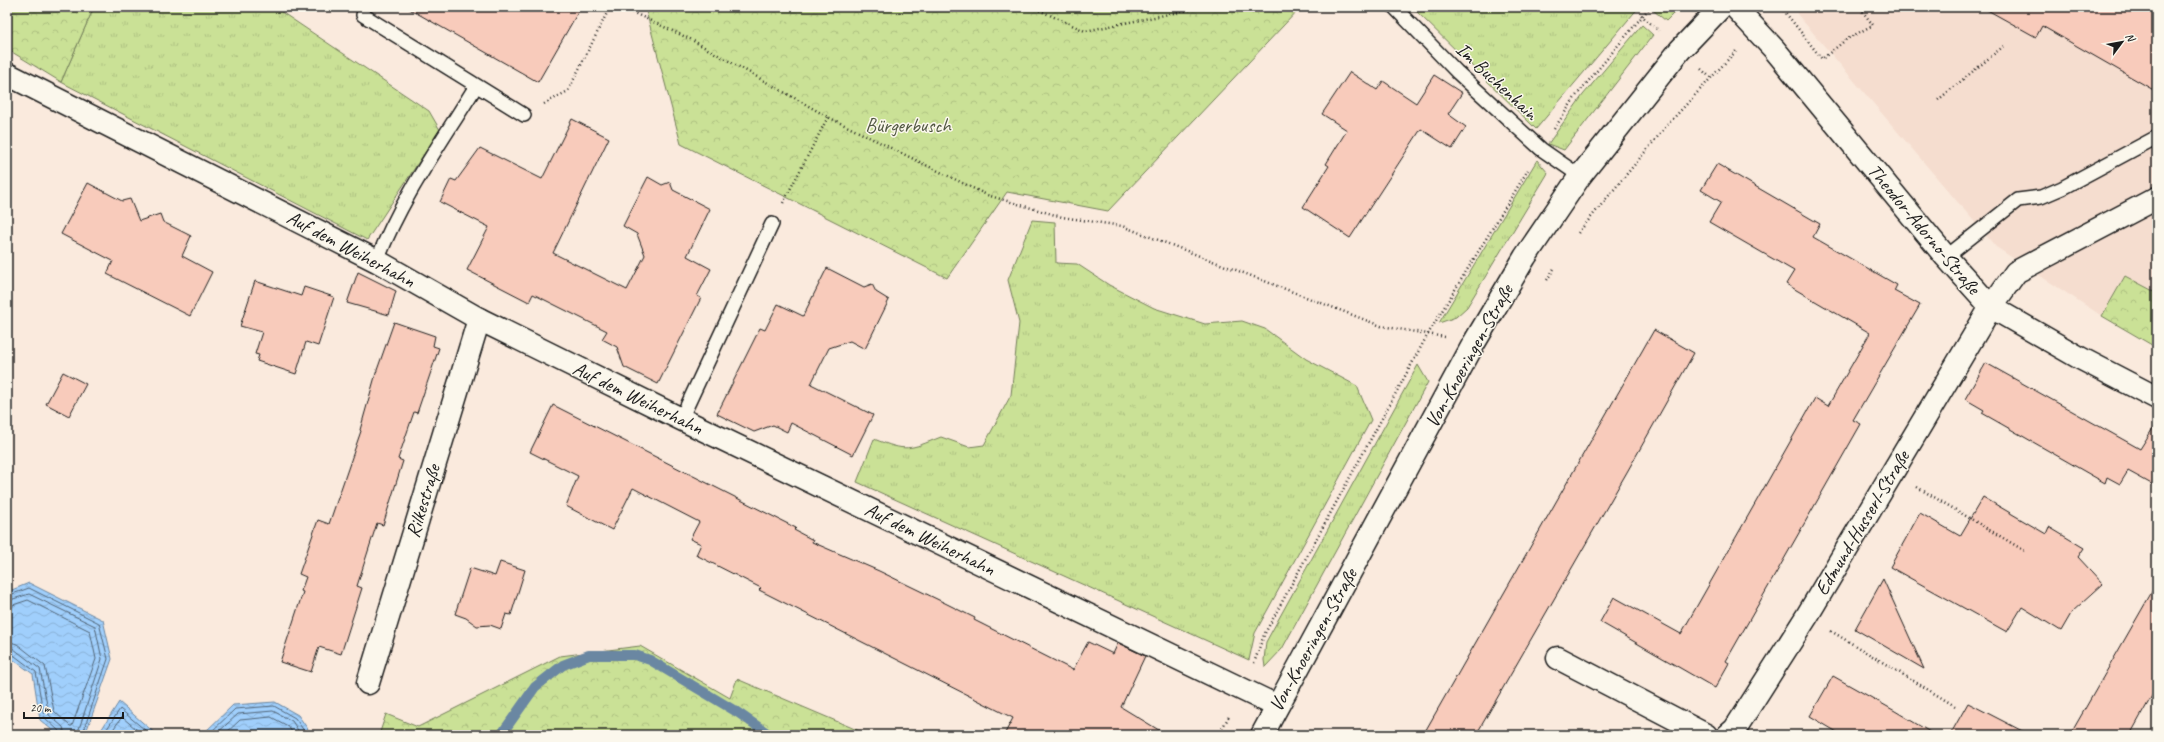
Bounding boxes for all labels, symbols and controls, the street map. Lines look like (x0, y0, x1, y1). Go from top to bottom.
north arrow (2102, 22, 2142, 62)
text: N (2123, 30, 2139, 45)
street label: Im Buchenhain (1451, 37, 1544, 126)
park label: Bürgerbusch (865, 113, 952, 138)
street label: Theodor-Adorno-Straße (1862, 159, 1987, 301)
street label: Auf dem Weiherhahn (283, 205, 420, 294)
street label: Von-Knoeringen-Straße (1419, 279, 1519, 432)
street label: Auf dem Weiherhahn (569, 356, 708, 441)
street label: Edmund-Husserl-Straße (1809, 445, 1916, 600)
street label: Rilkestraße (400, 460, 446, 541)
street label: Auf dem Weiherhahn (861, 497, 1000, 582)
street label: Von-Knoeringen-Straße (1263, 563, 1363, 716)
scale bar (24, 694, 123, 720)
text: 20 m (30, 700, 52, 716)

